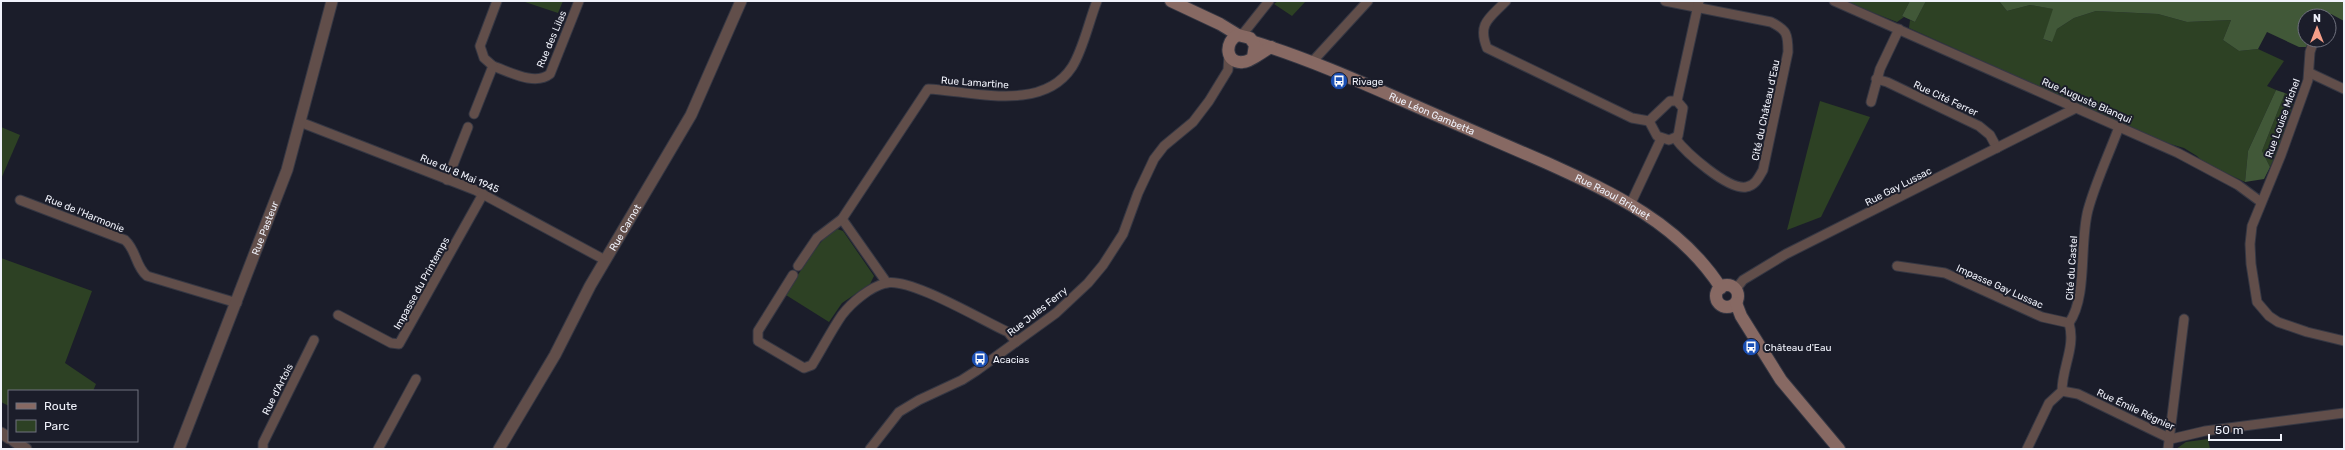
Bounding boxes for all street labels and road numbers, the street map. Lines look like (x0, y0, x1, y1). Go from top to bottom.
street label: Rue des Lilas (535, 9, 569, 70)
street label: Cité du Château d'Eau (1749, 59, 1783, 162)
street label: Rue Lamartine (941, 75, 1010, 91)
street label: Rue Auguste Blanqui (2040, 76, 2133, 126)
street label: Rue Louise Michel (2263, 77, 2303, 160)
street label: Rue Cité Ferrer (1911, 79, 1980, 119)
street label: Rue Léon Gambetta (1387, 90, 1476, 138)
street label: Rue du 8 Mai 1945 (418, 152, 501, 196)
street label: Rue Gay Lussac (1863, 165, 1934, 209)
street label: Rue Raoul Briquet (1573, 172, 1652, 223)
street label: Rue de l'Harmonie (43, 193, 126, 235)
street label: Rue Pasteur (250, 199, 281, 257)
street label: Rue Carnot (607, 202, 644, 253)
street label: Impasse du Printemps (391, 235, 452, 332)
street label: Cité du Castel (2064, 235, 2080, 301)
street label: Impasse Gay Lussac (1954, 262, 2045, 312)
street label: Rue Jules Ferry (1005, 284, 1070, 339)
street label: Rue d'Artois (260, 362, 296, 417)
street label: Rue Émile Régnier (2095, 387, 2177, 433)

